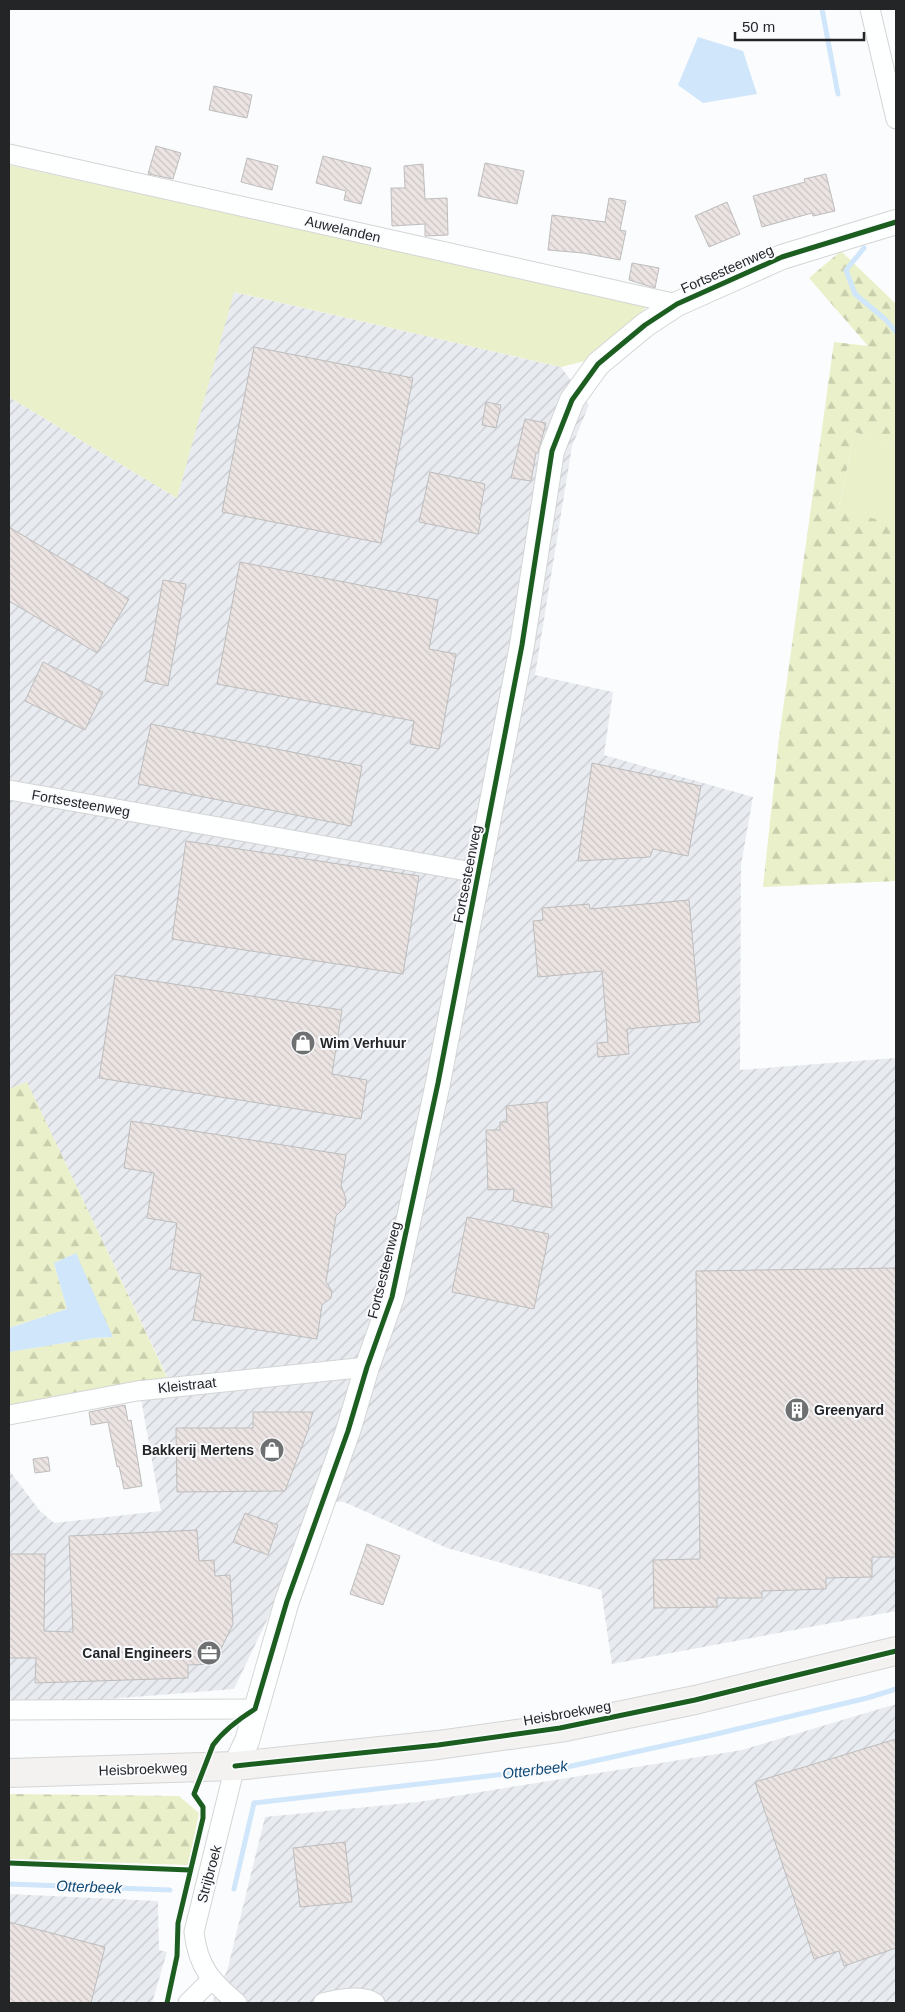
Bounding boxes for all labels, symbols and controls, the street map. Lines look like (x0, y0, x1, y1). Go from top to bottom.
scale bar (735, 10, 864, 42)
text: 50 m (742, 18, 775, 35)
street label: Auwelanden (304, 213, 382, 245)
street label: Fortsesteenweg (678, 241, 776, 297)
street label: Fortsesteenweg (31, 786, 131, 820)
street label: Fortsesteenweg (450, 824, 484, 924)
shop icon: Wim Verhuur (290, 1030, 316, 1056)
place label: Wim Verhuur (320, 1035, 407, 1051)
street label: Fortsesteenweg (364, 1220, 404, 1320)
street label: Kleistraat (157, 1374, 217, 1396)
building icon: Greenyard (784, 1397, 810, 1423)
place label: Greenyard (814, 1402, 884, 1418)
shop icon: Bakkerij Mertens (259, 1437, 285, 1463)
place label: Bakkerij Mertens (142, 1442, 254, 1458)
office icon: Canal Engineers (196, 1640, 222, 1666)
place label: Canal Engineers (82, 1645, 192, 1661)
street label: Heisbroekweg (522, 1697, 612, 1729)
water label: Otterbeek (501, 1757, 570, 1782)
street label: Heisbroekweg (98, 1759, 188, 1779)
street label: Strijbroek (194, 1842, 225, 1905)
water label: Otterbeek (56, 1877, 124, 1896)

